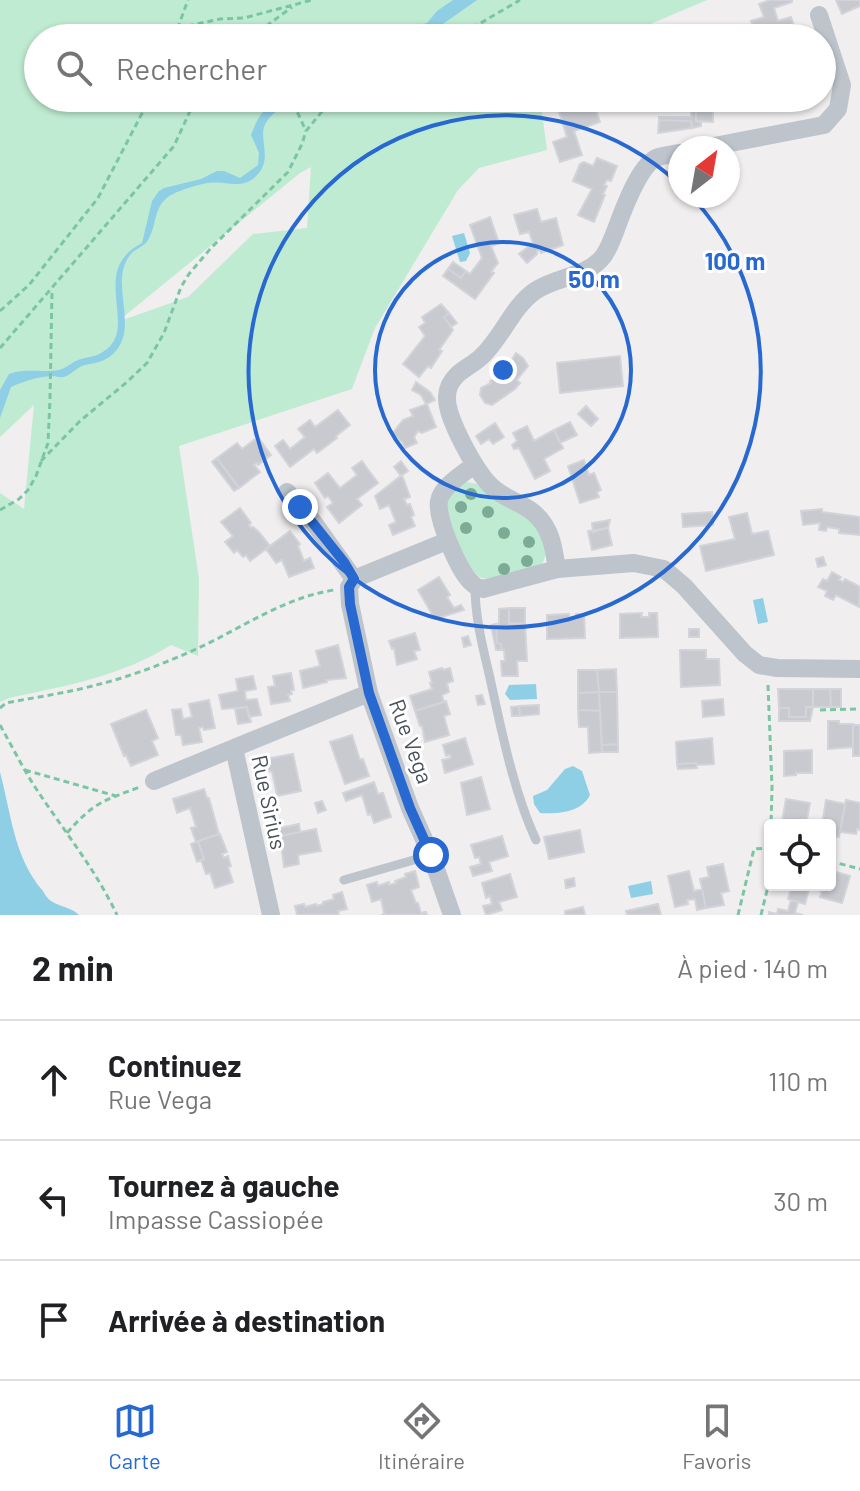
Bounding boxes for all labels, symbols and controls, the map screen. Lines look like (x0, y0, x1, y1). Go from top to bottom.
search box (24, 24, 836, 112)
icon: search (52, 46, 96, 90)
text: Rechercher (116, 50, 267, 86)
north arrow (668, 136, 740, 208)
text: 100 m (705, 246, 765, 275)
text: 50 m (568, 264, 620, 293)
centre of rings (489, 356, 517, 384)
route end (282, 489, 318, 525)
street label: Rue Vega (385, 695, 439, 787)
street label: Rue Sirius (247, 752, 293, 852)
map controls (764, 819, 836, 891)
button: locate (764, 819, 836, 891)
route start (413, 837, 449, 873)
text: 2 min (32, 947, 114, 988)
text: À pied · 140 m (677, 952, 828, 983)
text: Continuez (108, 1047, 241, 1083)
icon: ahead (32, 1058, 76, 1102)
text: 110 m (768, 1065, 828, 1096)
text: Rue Vega (108, 1083, 212, 1114)
text: Tournez à gauche (108, 1167, 340, 1203)
icon: left (32, 1178, 76, 1222)
text: 30 m (773, 1185, 828, 1216)
text: Impasse Cassiopée (108, 1203, 324, 1234)
icon: arrive (32, 1298, 76, 1342)
text: Arrivée à destination (108, 1302, 385, 1338)
tab: Carte (109, 1399, 161, 1473)
tab: Itinéraire (378, 1399, 465, 1473)
tab: Favoris (682, 1399, 751, 1473)

